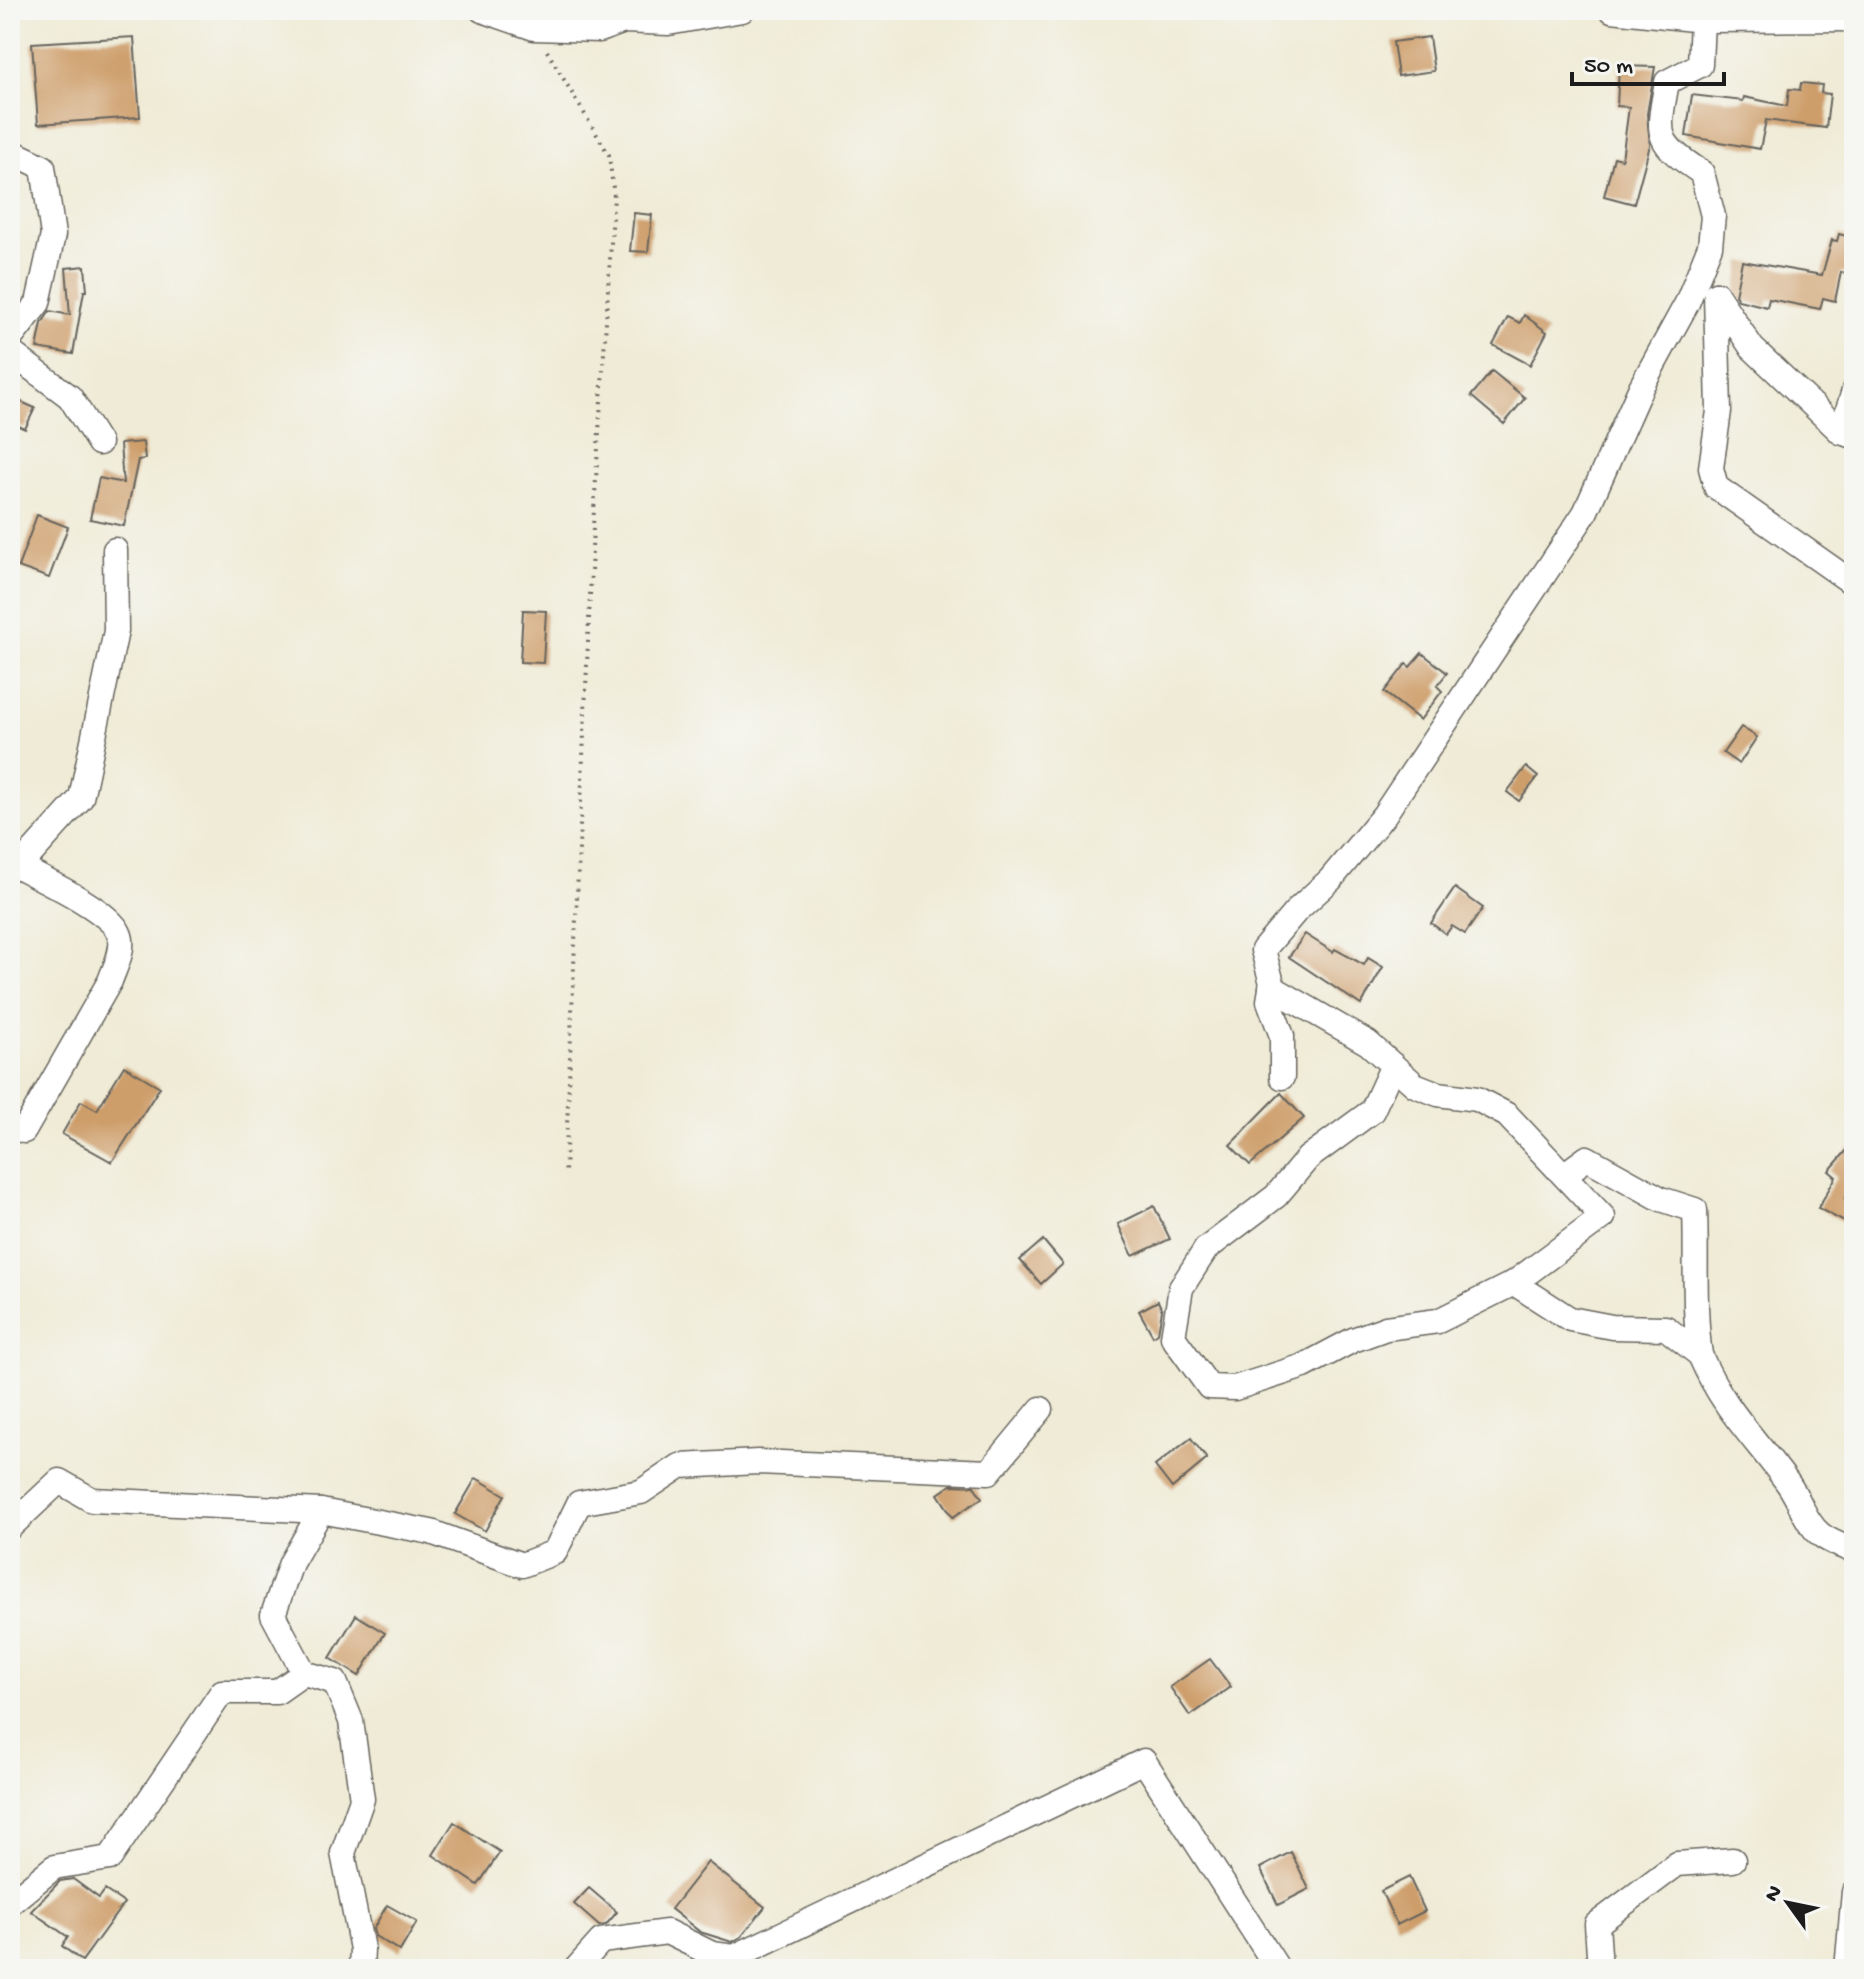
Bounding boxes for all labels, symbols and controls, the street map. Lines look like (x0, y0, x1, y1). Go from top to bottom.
scale bar (1572, 36, 1724, 86)
text: 50 m (1584, 53, 1633, 82)
north arrow (1748, 1863, 1828, 1943)
text: N (1760, 1881, 1789, 1907)

